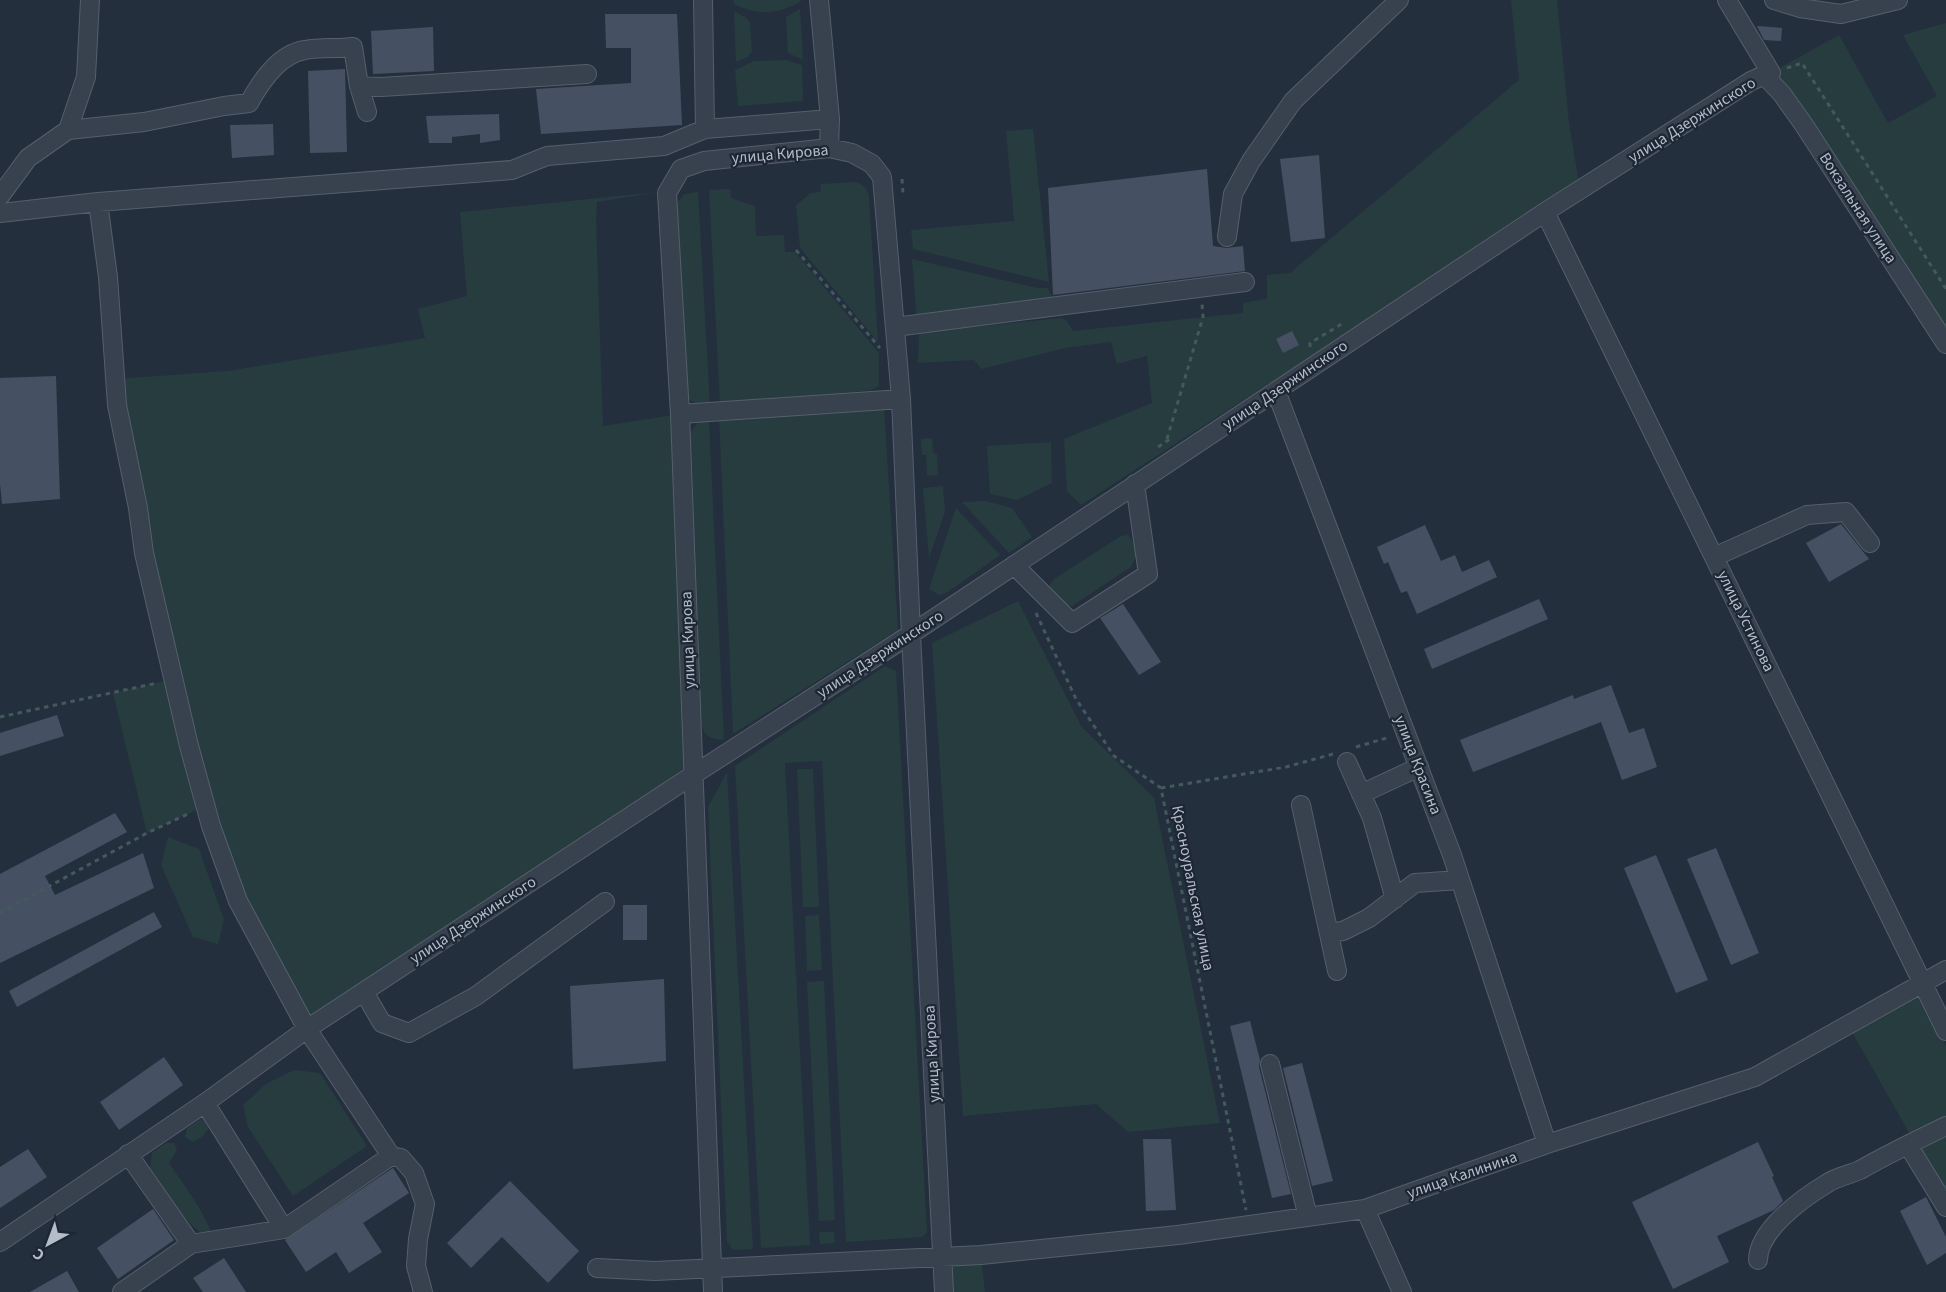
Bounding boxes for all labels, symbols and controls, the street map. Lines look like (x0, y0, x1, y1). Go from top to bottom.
street label: улица Дзержинского (1624, 72, 1760, 168)
street label: улица Кирова (731, 139, 829, 169)
street label: Вокзальная улица (1814, 148, 1902, 268)
street label: улица Дзержинского (1218, 335, 1352, 435)
street label: улица Устинова (1712, 567, 1780, 675)
street label: улица Кирова (675, 591, 701, 689)
street label: улица Дзержинского (812, 605, 948, 703)
street label: улица Красина (1389, 712, 1447, 818)
street label: Красноуральская улица (1166, 803, 1220, 973)
street label: улица Дзержинского (405, 871, 541, 969)
street label: улица Кирова (918, 1005, 946, 1103)
street label: улица Калинина (1404, 1146, 1520, 1204)
north arrow (18, 1214, 78, 1274)
text: С (28, 1243, 50, 1266)

